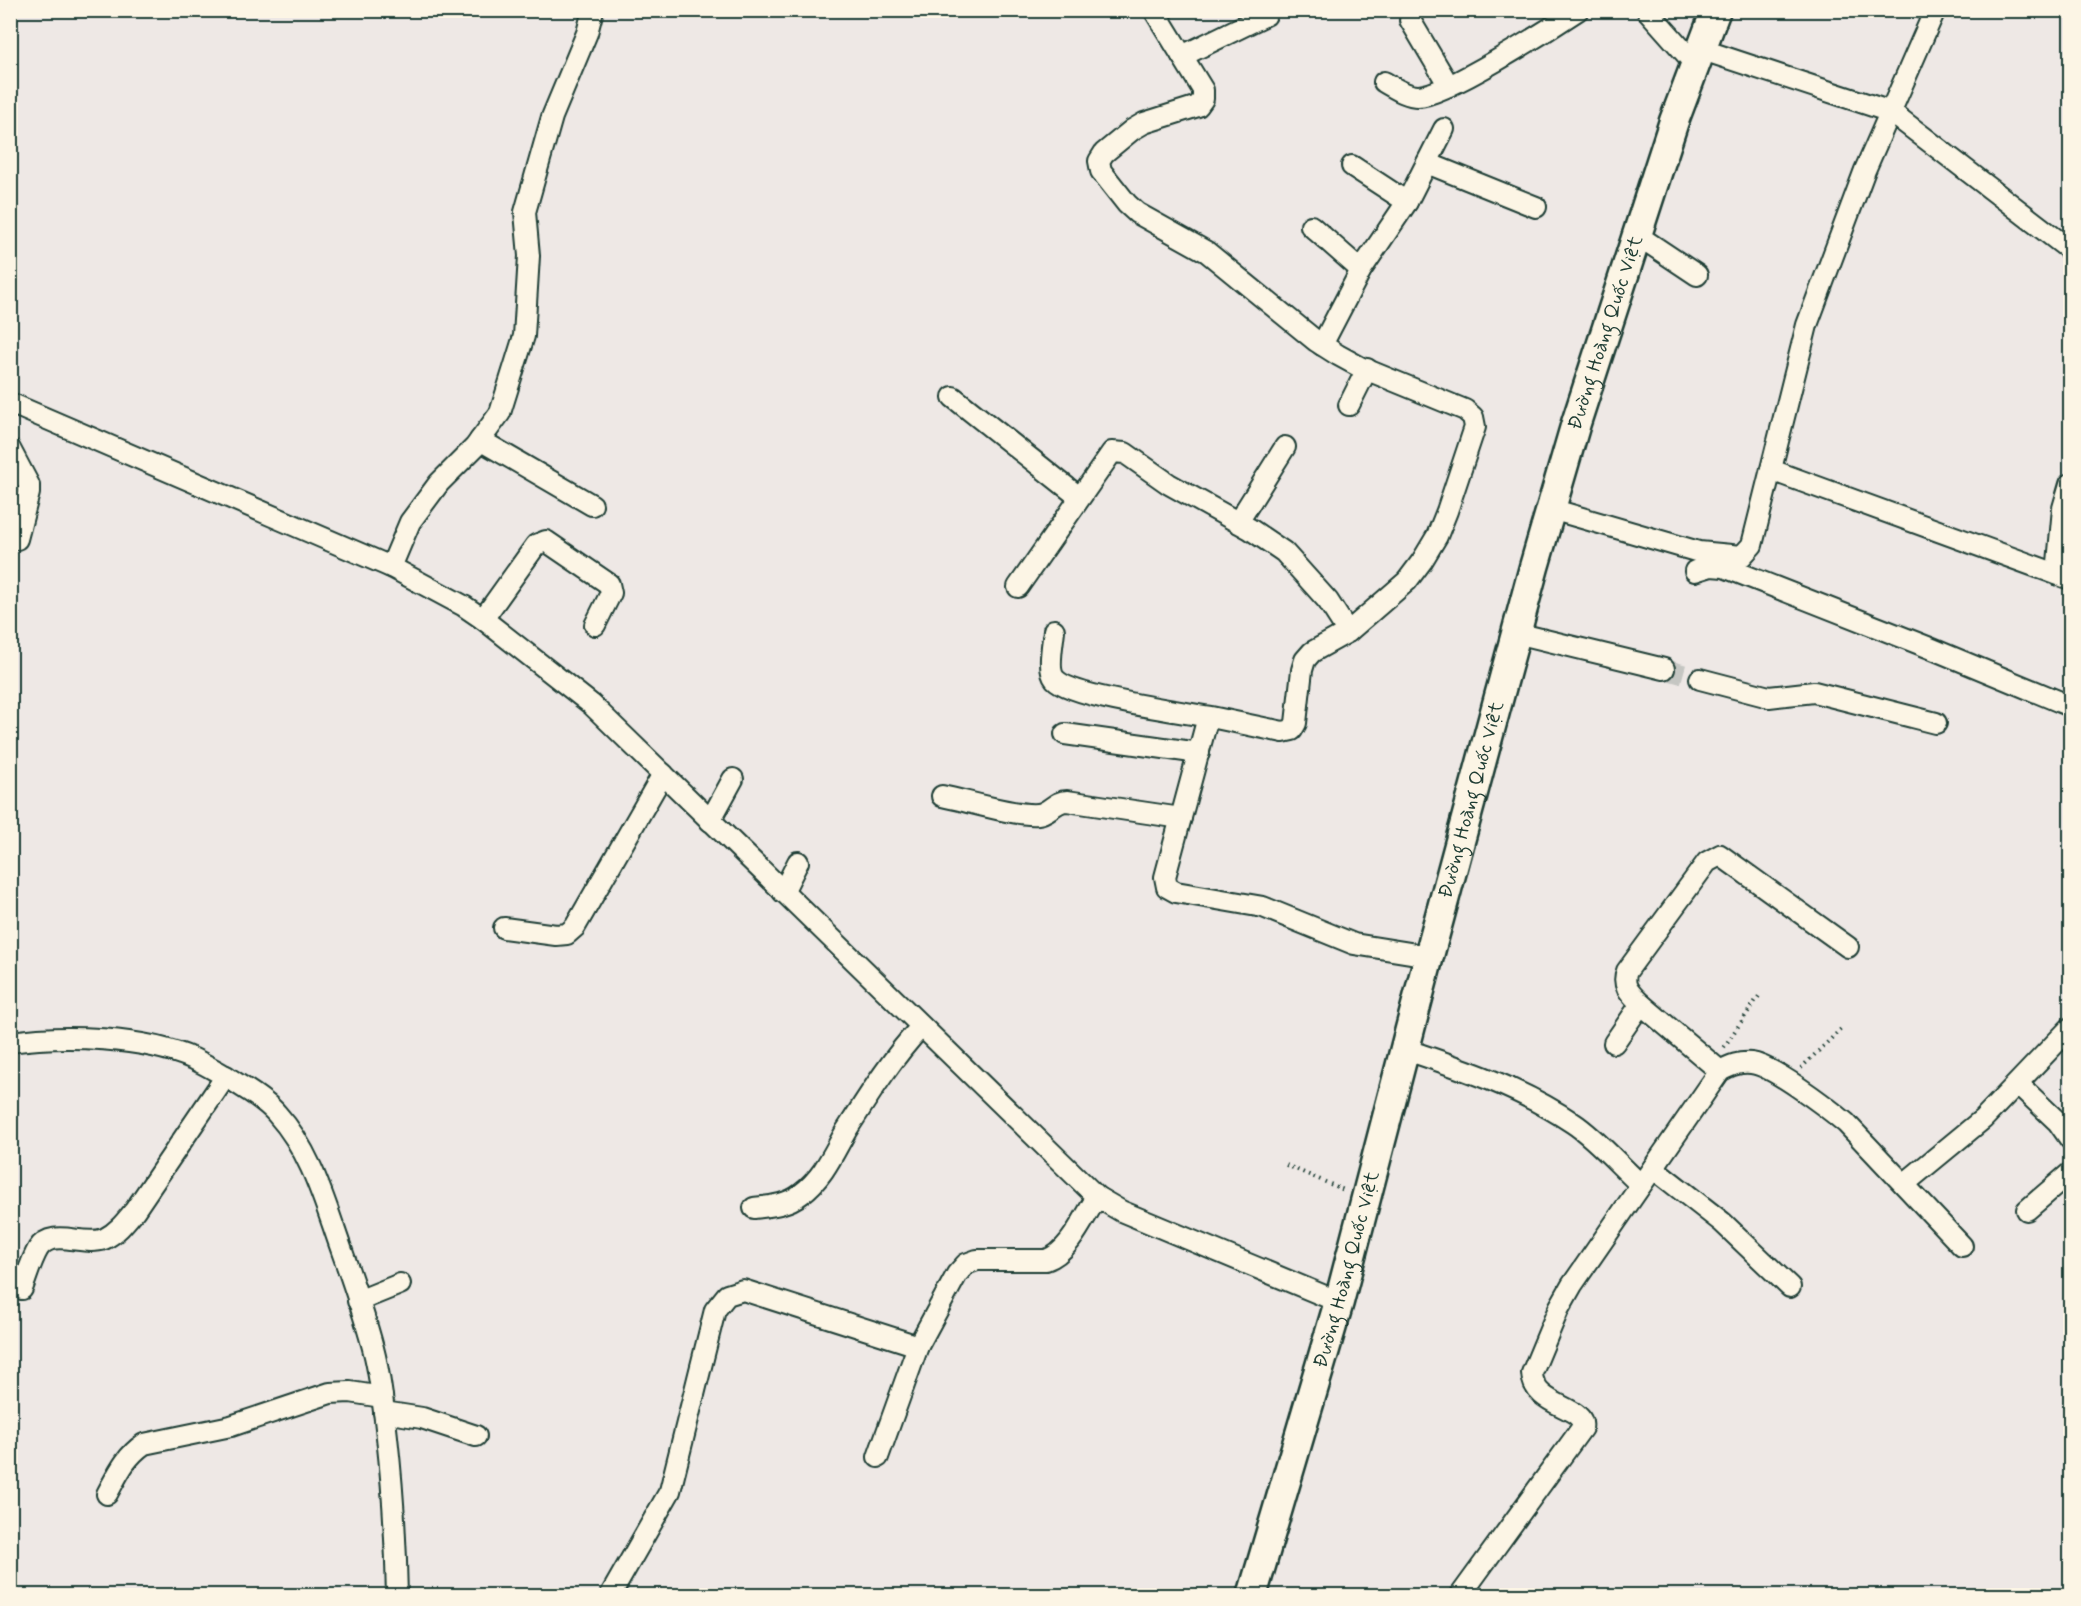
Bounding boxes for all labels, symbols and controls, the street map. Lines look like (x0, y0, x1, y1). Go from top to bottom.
street label: Đường Hoàng Quốc Việt (1561, 232, 1650, 433)
street label: Đường Hoàng Quốc Việt (1432, 698, 1511, 901)
street label: Đường Hoàng Quốc Việt (1307, 1168, 1386, 1371)

